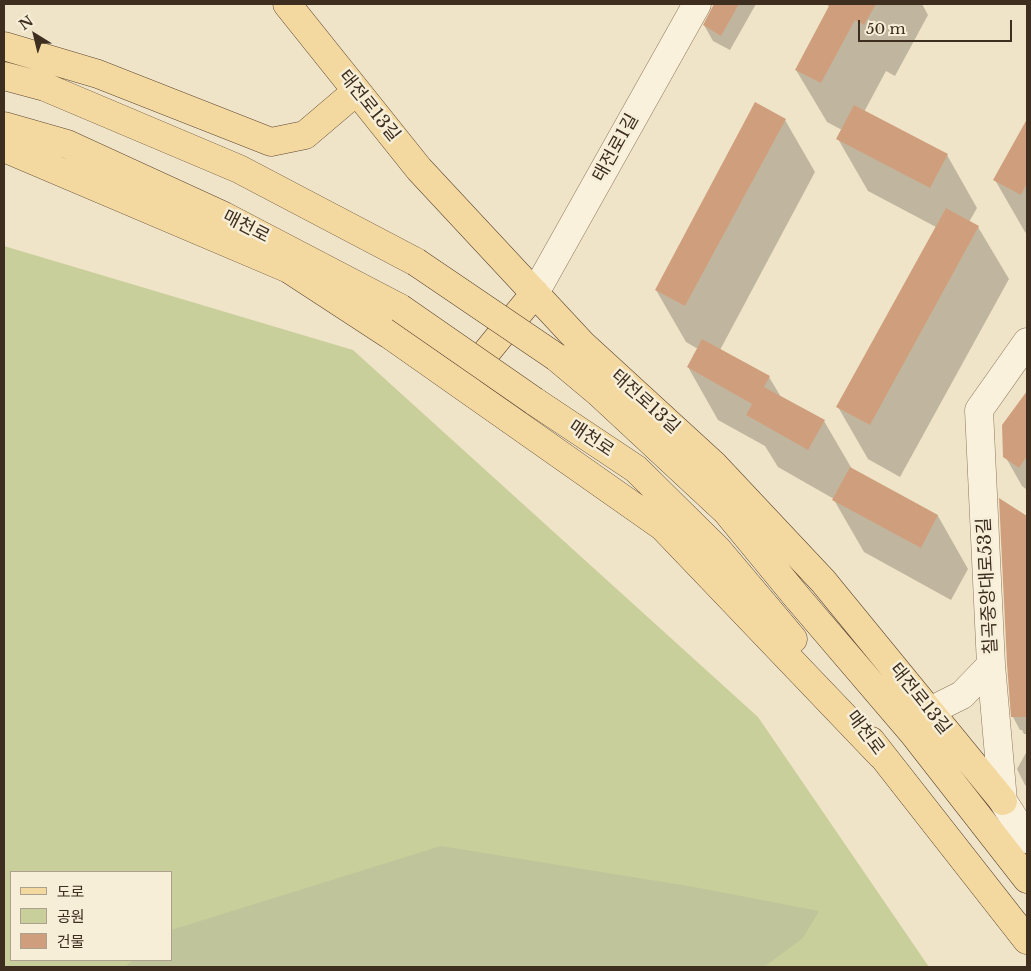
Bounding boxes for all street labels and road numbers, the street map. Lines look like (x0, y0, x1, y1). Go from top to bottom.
street label: 태전로13길 (334, 66, 404, 146)
street label: 태전로1길 (589, 110, 643, 186)
street label: 매천로 (219, 206, 273, 248)
street label: 태전로13길 (606, 365, 684, 439)
street label: 매천로 (564, 416, 618, 462)
street label: 칠곡중앙대로53길 (974, 517, 1002, 655)
street label: 태전로13길 (885, 659, 955, 739)
street label: 매천로 (841, 707, 889, 759)

